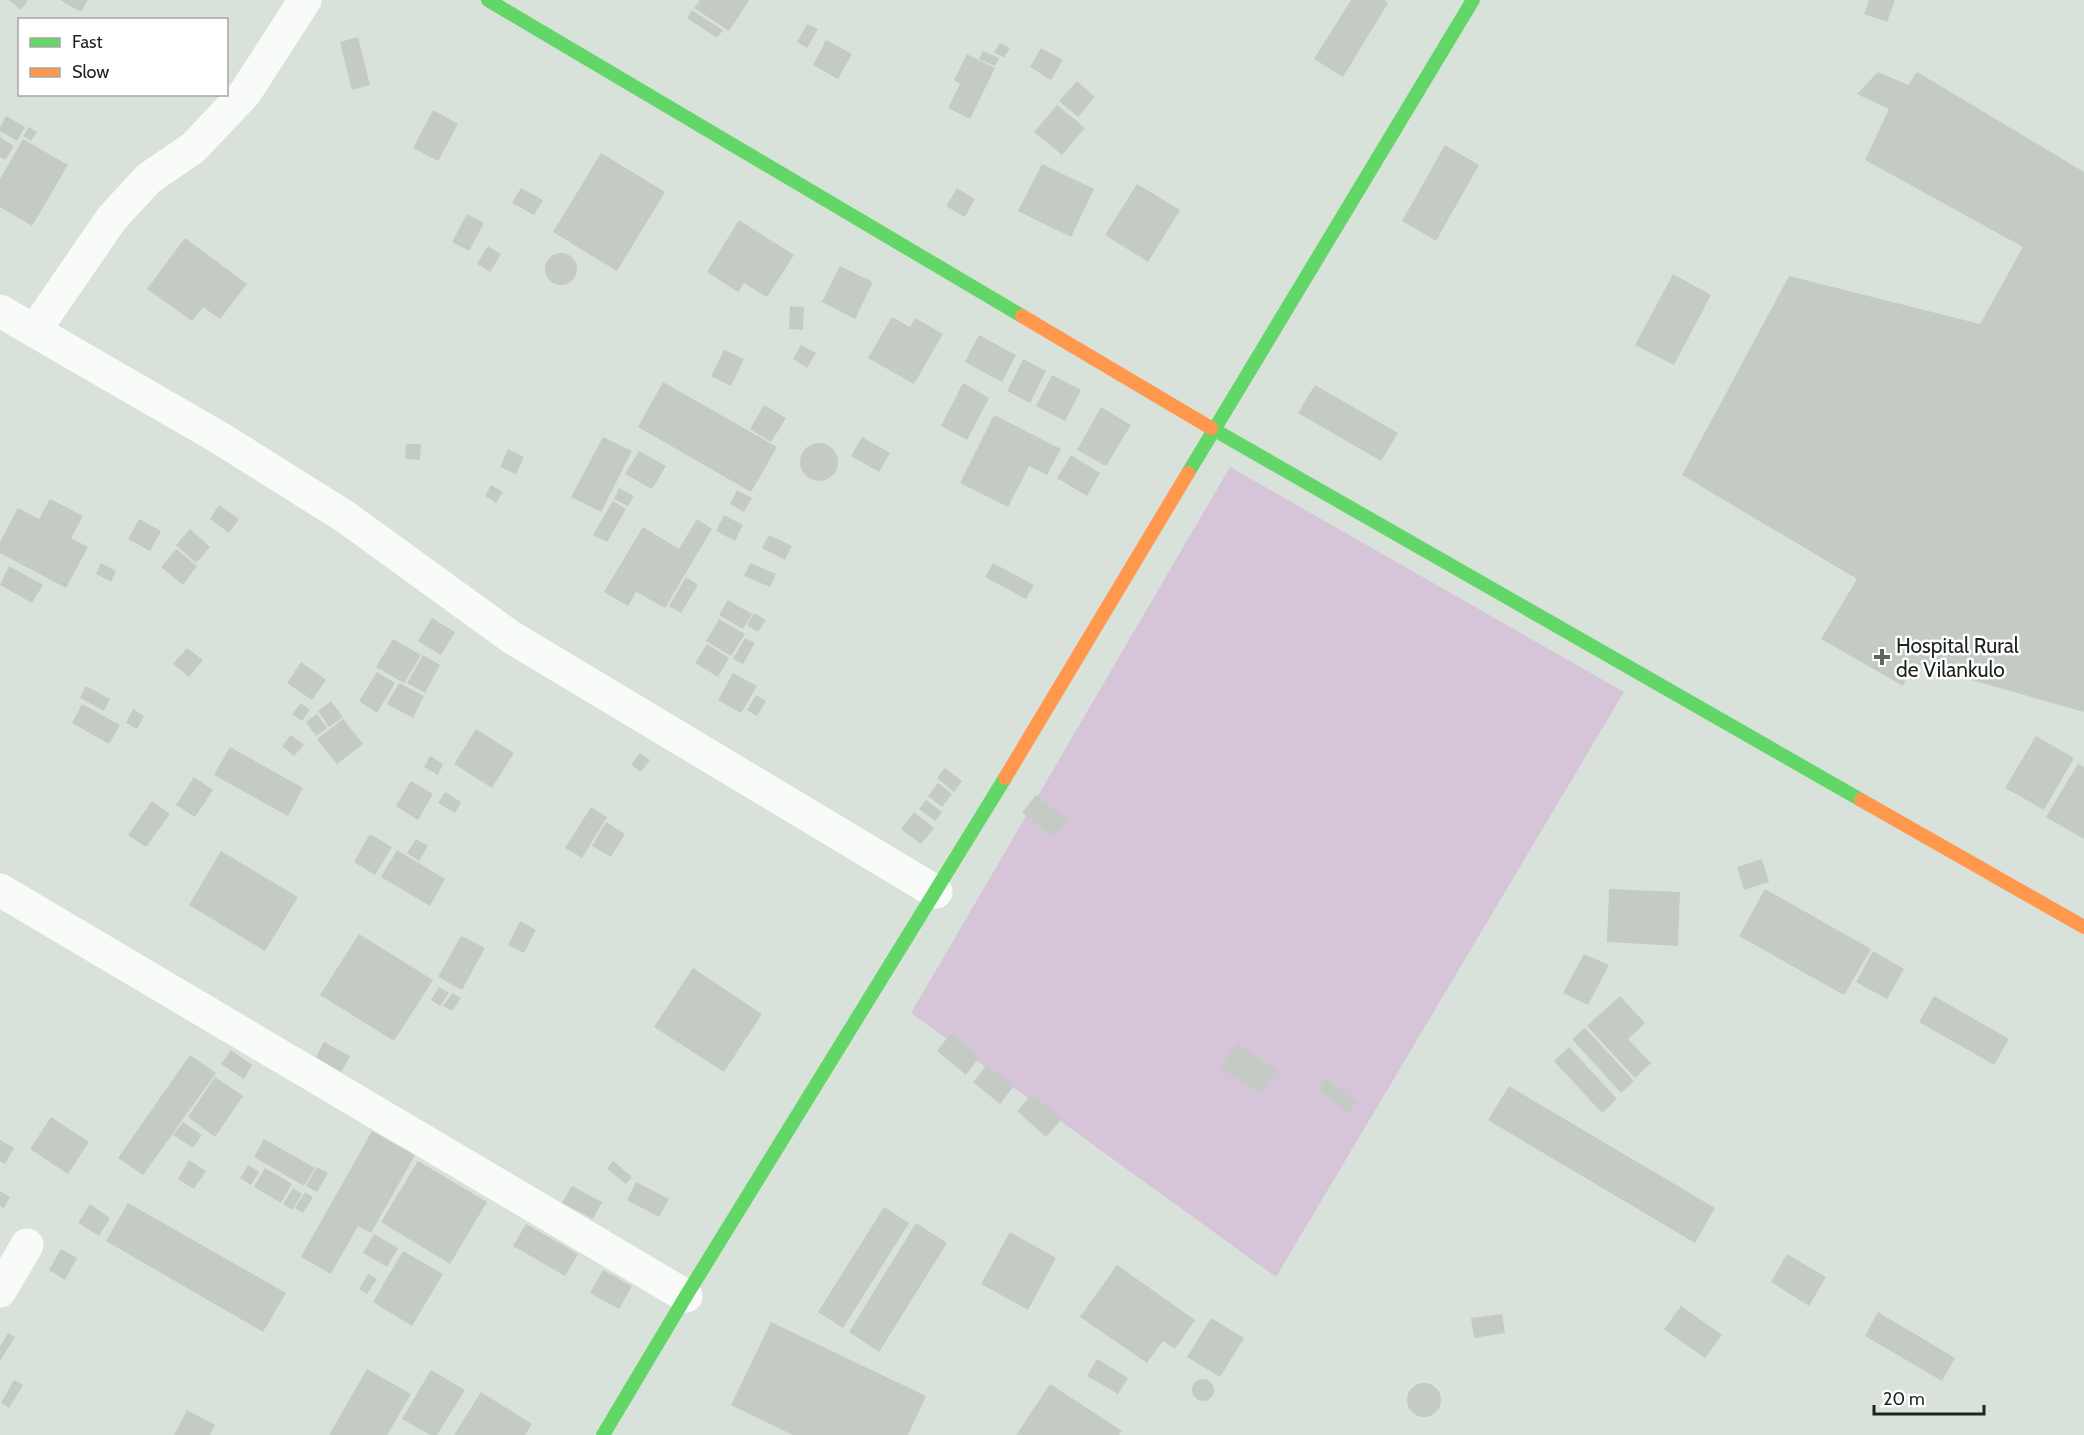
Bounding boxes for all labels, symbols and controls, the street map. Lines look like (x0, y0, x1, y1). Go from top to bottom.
legend (18, 18, 228, 96)
text: Fast (72, 31, 103, 53)
text: Slow (72, 61, 109, 83)
place label: Hospital Rural de Vilankulo (1896, 633, 2019, 682)
marker: Hospital Rural de Vilankulo (1873, 648, 1891, 666)
scale bar (1874, 1378, 1984, 1416)
text: 20 m (1883, 1388, 1925, 1410)

